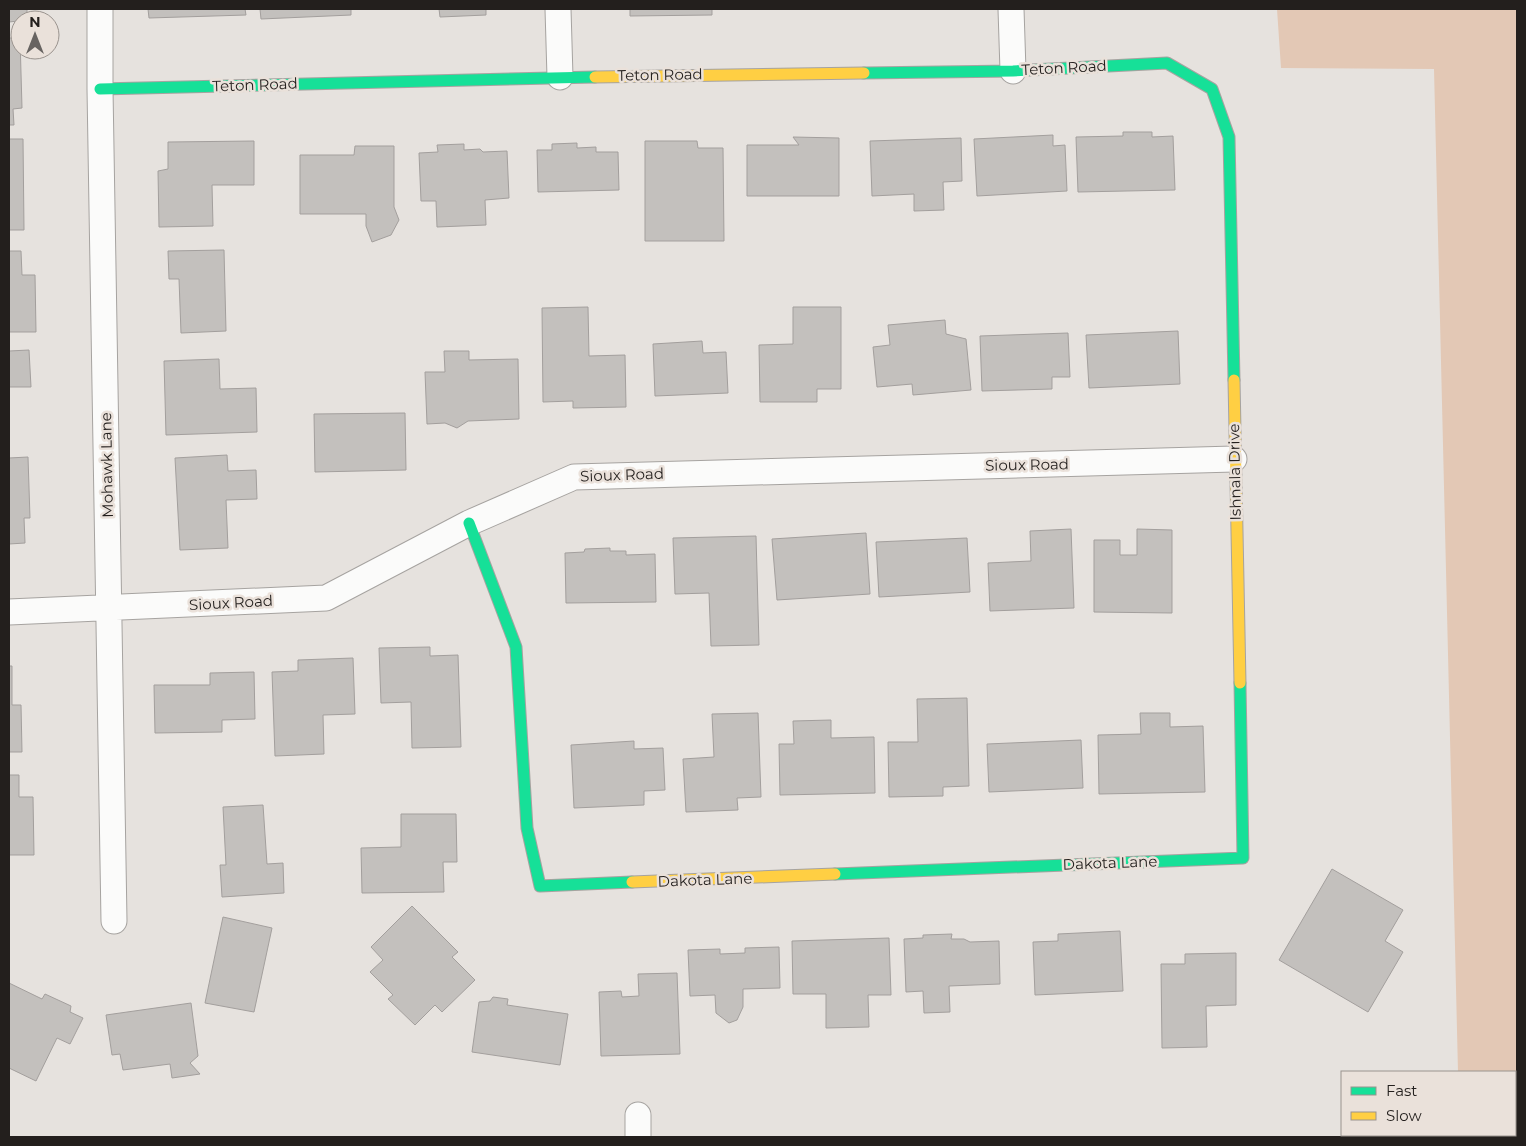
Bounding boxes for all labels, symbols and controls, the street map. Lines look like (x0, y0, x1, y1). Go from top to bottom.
north arrow (10, 10, 60, 60)
text: N (29, 13, 41, 31)
street label: Teton Road (1021, 56, 1107, 79)
street label: Teton Road (617, 64, 703, 85)
street label: Teton Road (212, 74, 298, 95)
street label: Mohawk Lane (96, 412, 117, 518)
street label: Ishnala Drive (1224, 423, 1245, 521)
street label: Sioux Road (985, 454, 1069, 475)
street label: Sioux Road (580, 464, 664, 485)
street label: Sioux Road (189, 591, 273, 614)
street label: Dakota Lane (1062, 851, 1158, 874)
street label: Dakota Lane (657, 868, 753, 891)
legend (1341, 1071, 1516, 1136)
text: Fast (1386, 1081, 1417, 1100)
text: Slow (1386, 1106, 1422, 1125)

